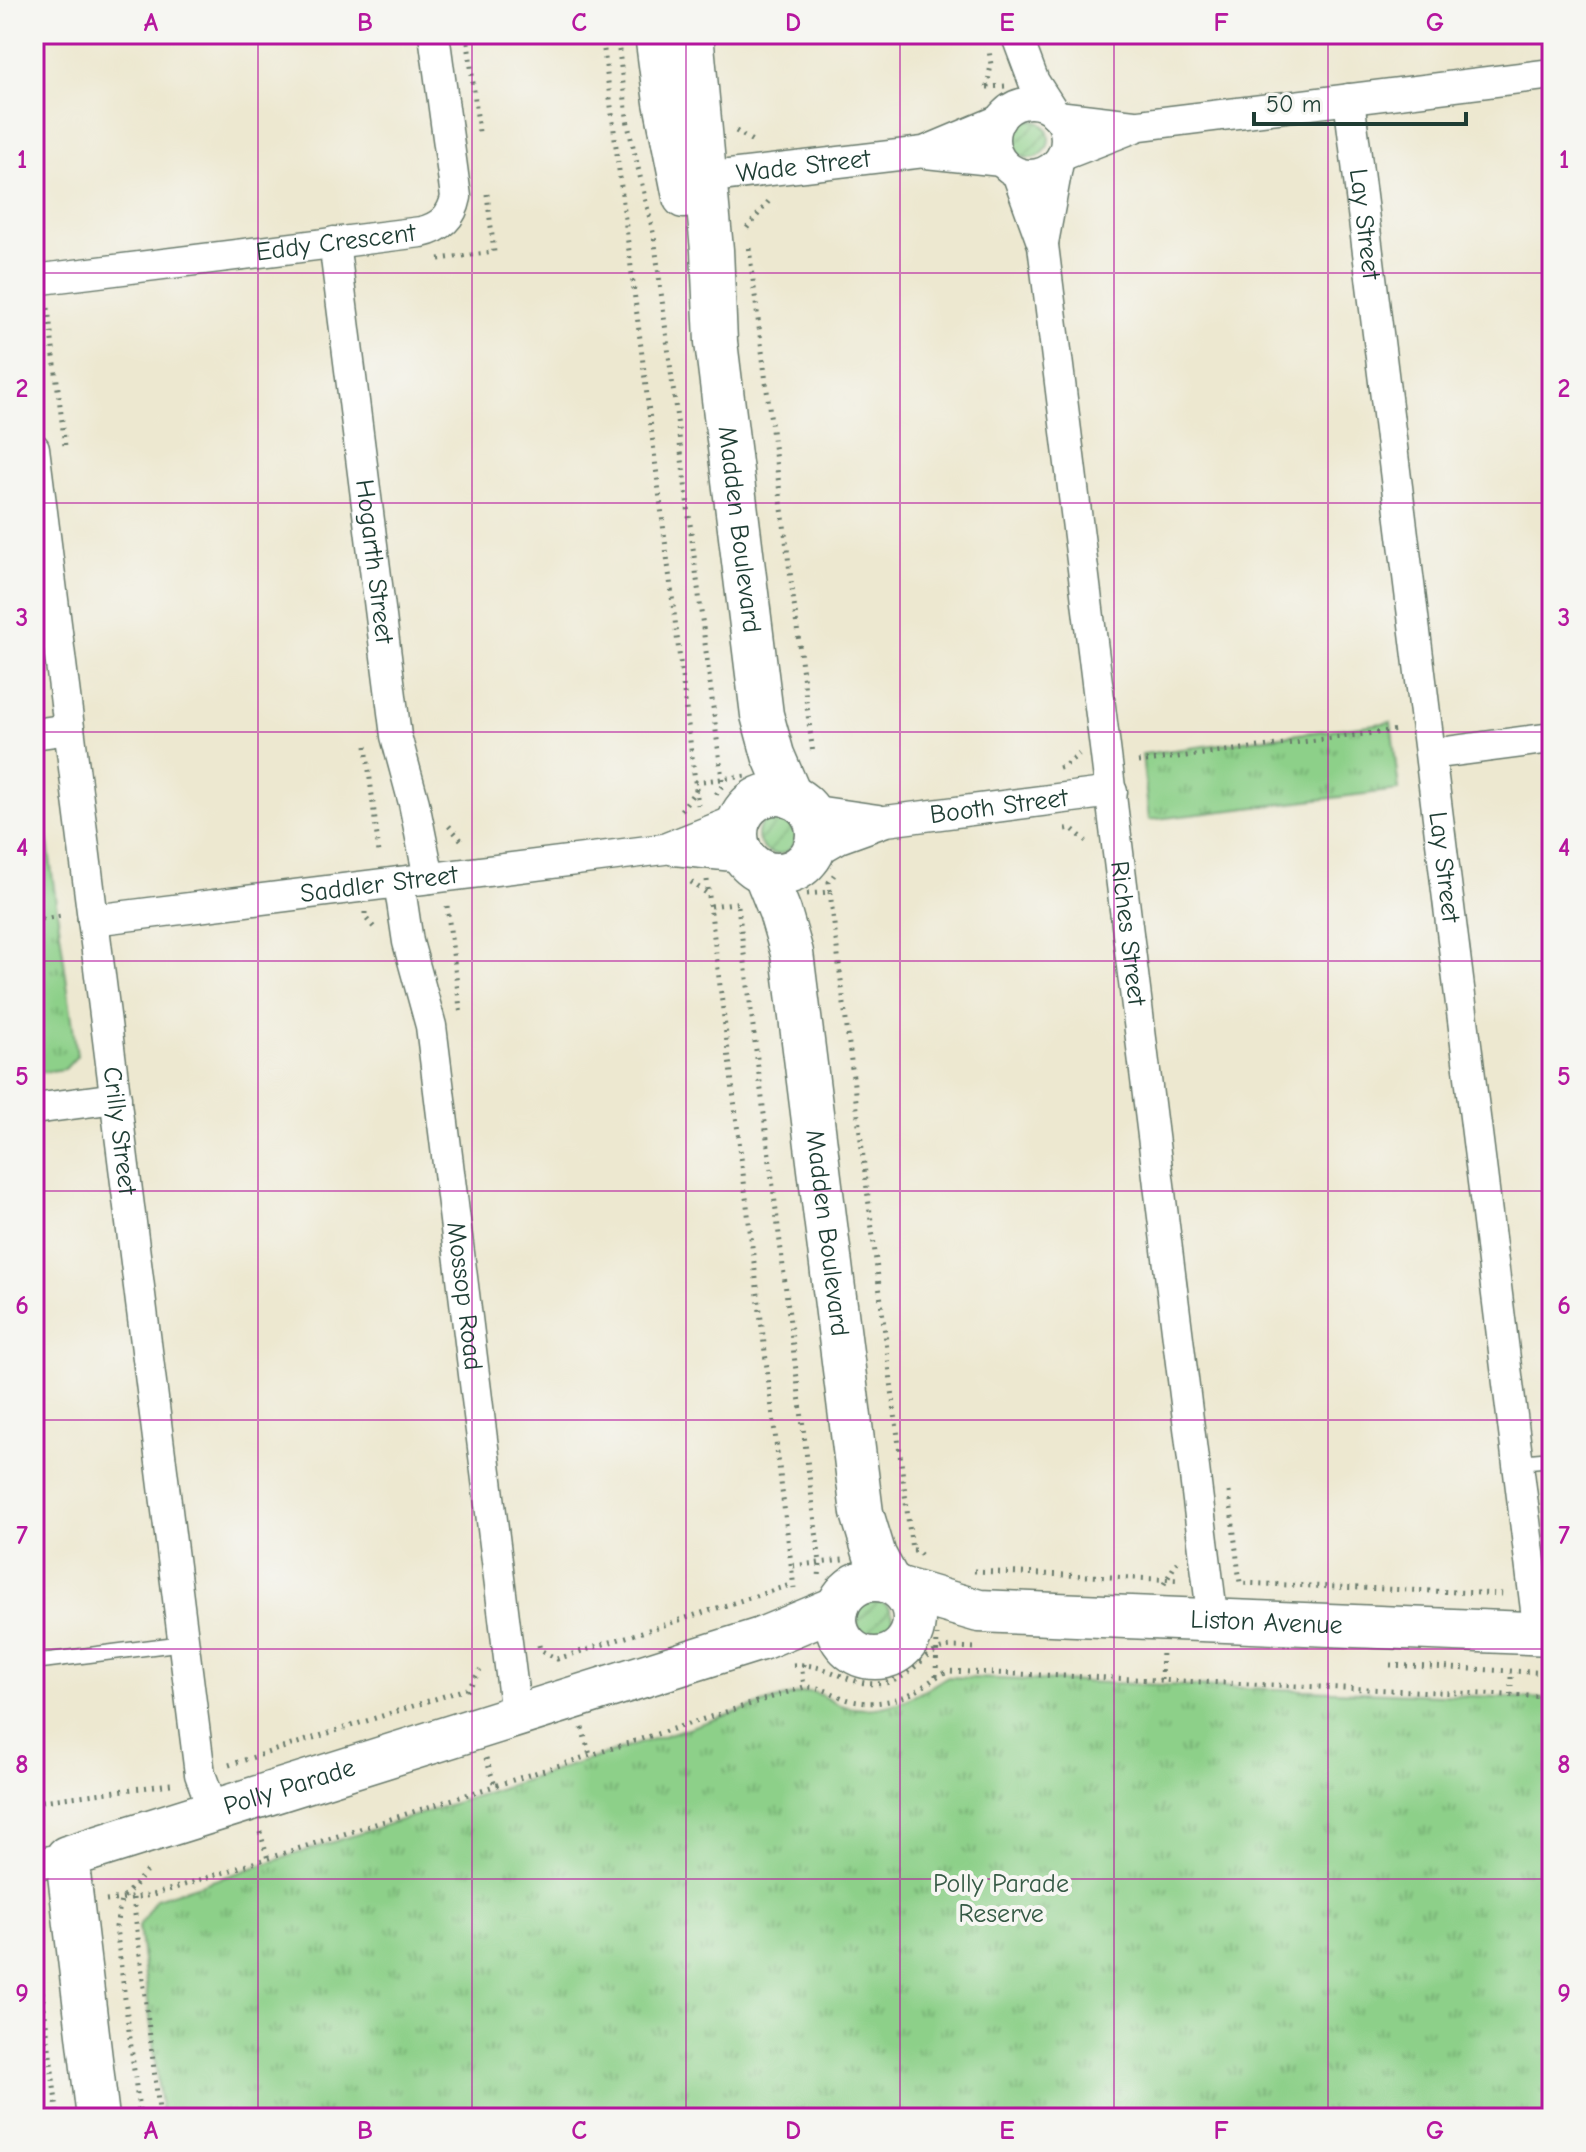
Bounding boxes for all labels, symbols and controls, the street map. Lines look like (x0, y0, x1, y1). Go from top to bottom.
text: A (144, 8, 159, 38)
text: B (357, 8, 373, 38)
text: C (571, 8, 587, 38)
text: D (785, 8, 801, 38)
text: E (999, 8, 1015, 38)
text: F (1213, 8, 1229, 38)
text: G (1426, 8, 1444, 38)
scale bar (1254, 76, 1466, 126)
text: 50 m (1266, 90, 1322, 118)
street label: Wade Street (734, 143, 873, 189)
text: 1 (17, 145, 27, 175)
text: 1 (1559, 145, 1569, 175)
street label: Lay Street (1343, 167, 1386, 283)
street label: Eddy Crescent (254, 218, 419, 267)
text: 2 (16, 374, 28, 404)
text: 2 (1558, 374, 1570, 404)
street label: Madden Boulevard (712, 425, 767, 635)
street label: Hogarth Street (349, 478, 399, 647)
text: 3 (16, 603, 28, 633)
text: 3 (1558, 603, 1570, 633)
street label: Booth Street (928, 783, 1071, 830)
street label: Lay Street (1422, 810, 1466, 926)
text: 4 (16, 833, 28, 863)
text: 4 (1558, 833, 1570, 863)
street label: Riches Street (1104, 859, 1152, 1009)
street label: Saddler Street (298, 860, 461, 909)
text: 5 (15, 1062, 29, 1092)
text: 5 (1557, 1062, 1571, 1092)
street label: Crilly Street (97, 1065, 143, 1198)
street label: Madden Boulevard (799, 1128, 855, 1338)
street label: Mossop Road (440, 1220, 488, 1372)
text: 6 (15, 1291, 29, 1321)
text: 6 (1557, 1291, 1571, 1321)
text: 7 (16, 1521, 28, 1551)
text: 7 (1558, 1521, 1570, 1551)
street label: Liston Avenue (1190, 1604, 1343, 1641)
text: 8 (15, 1750, 29, 1780)
text: 8 (1557, 1750, 1571, 1780)
street label: Polly Parade (220, 1752, 359, 1822)
park label: Polly Parade Reserve (933, 1869, 1069, 1929)
text: 9 (15, 1979, 29, 2009)
text: 9 (1557, 1979, 1571, 2009)
text: A (144, 2116, 159, 2146)
text: B (357, 2116, 373, 2146)
text: C (571, 2116, 587, 2146)
text: D (785, 2116, 801, 2146)
text: E (999, 2116, 1015, 2146)
text: F (1213, 2116, 1229, 2146)
text: G (1426, 2116, 1444, 2146)

